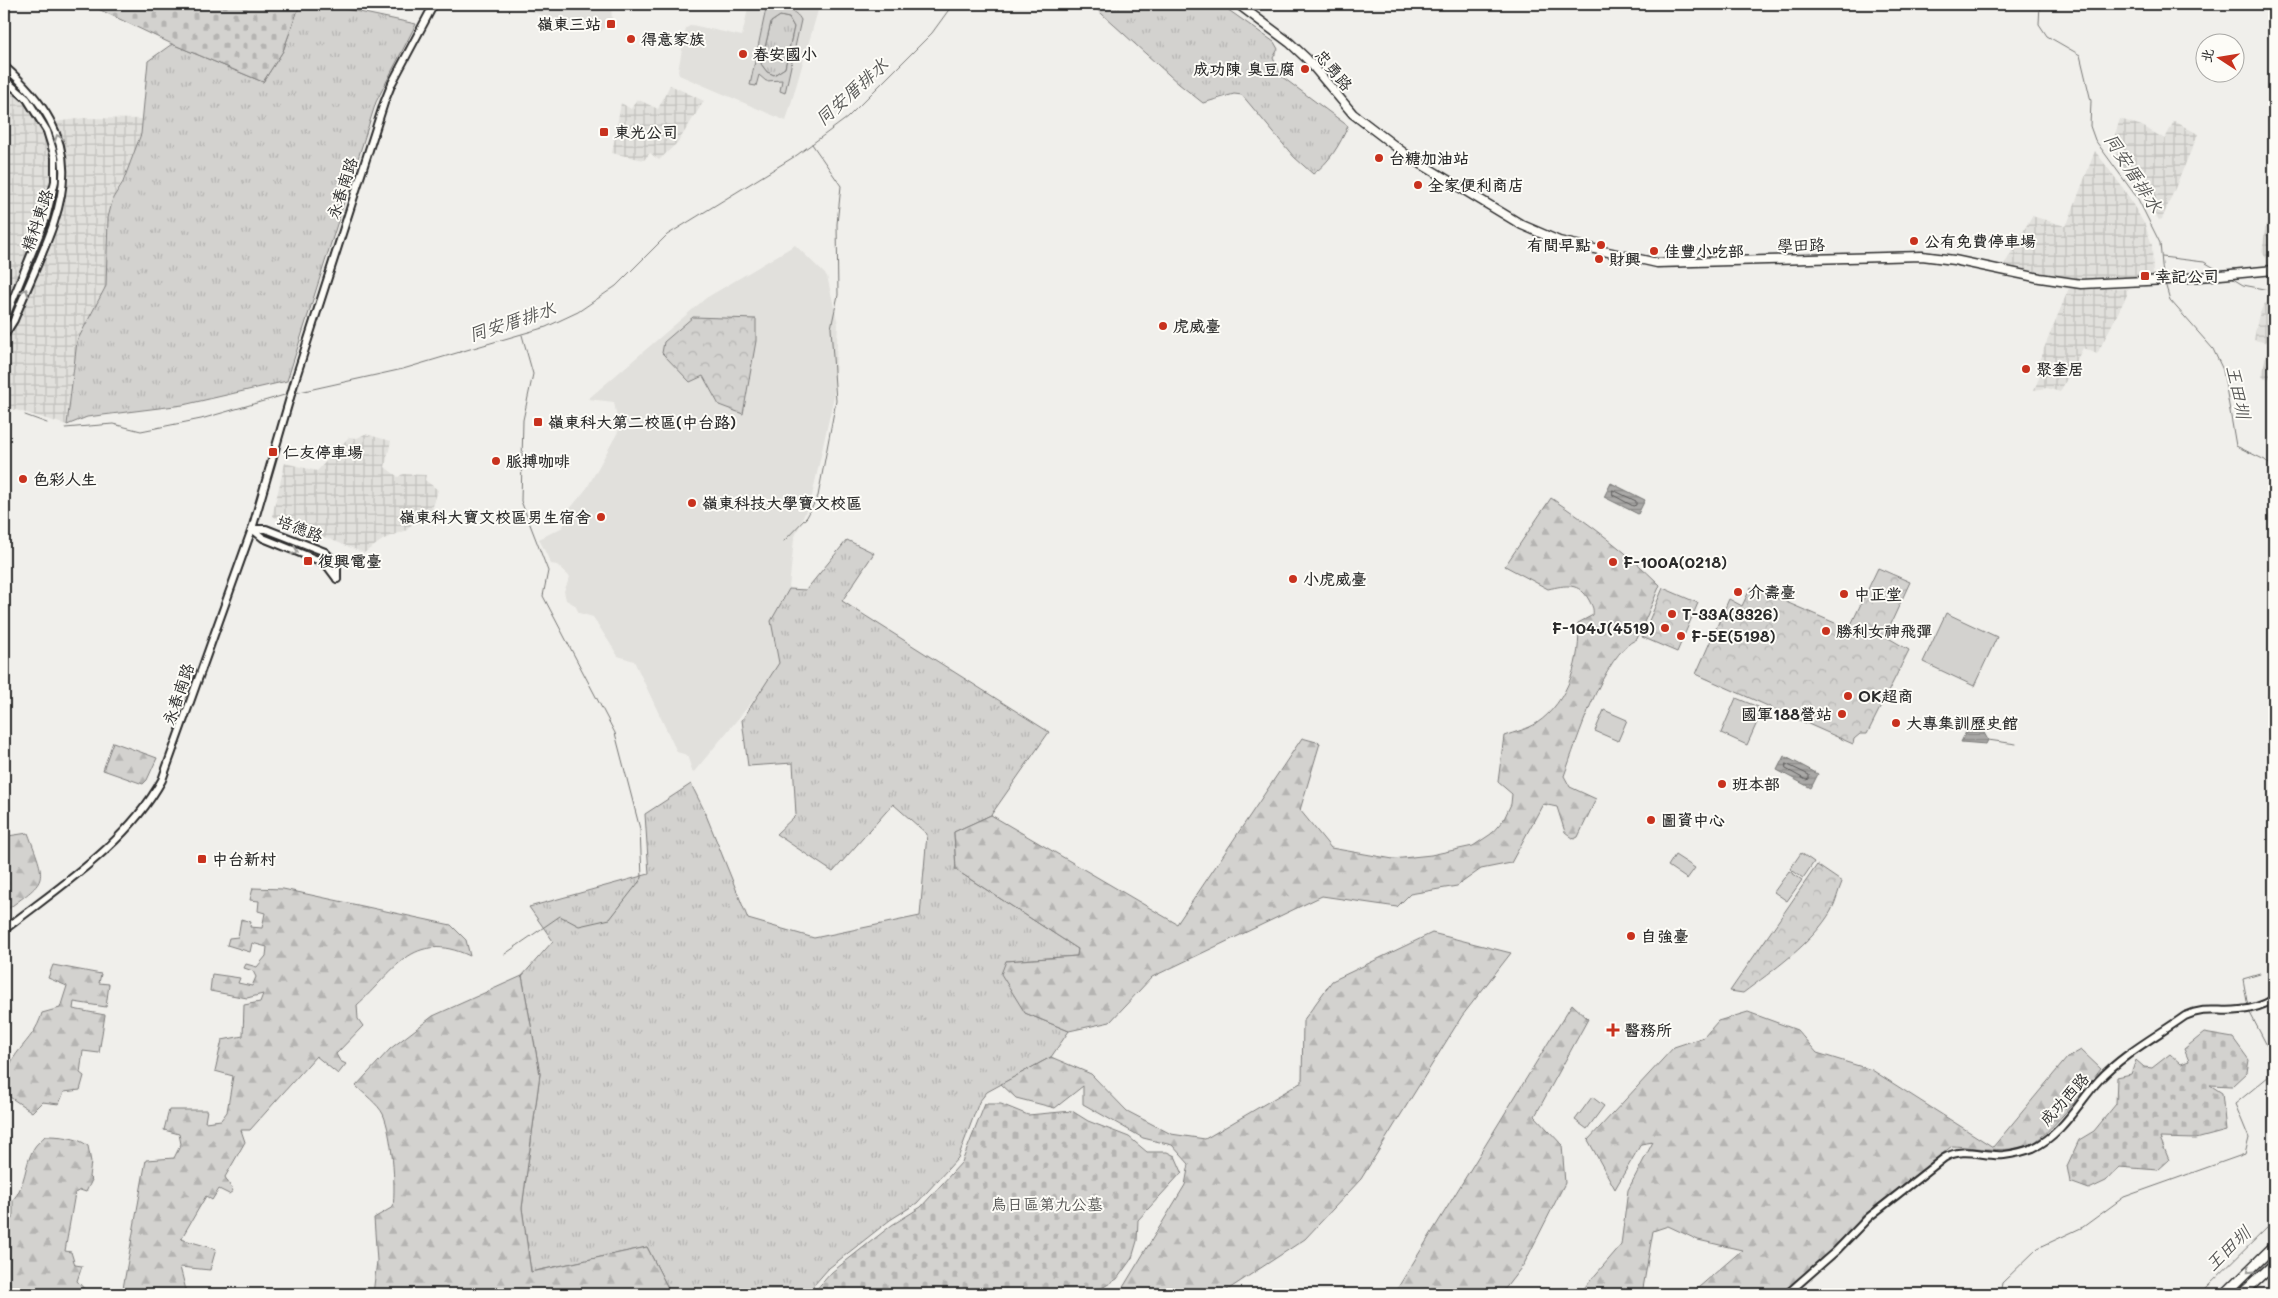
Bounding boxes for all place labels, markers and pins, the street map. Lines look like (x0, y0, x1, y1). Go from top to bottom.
place label: 嶺東三站 (537, 13, 601, 34)
marker: 嶺東三站 (605, 18, 617, 30)
place label: 得意家族 (641, 28, 705, 49)
marker: 得意家族 (625, 33, 637, 45)
place label: 春安國小 (753, 43, 817, 64)
marker: 春安國小 (737, 48, 749, 60)
place label: 成功陳 臭豆腐 (1193, 58, 1295, 79)
marker: 成功陳 臭豆腐 (1299, 63, 1311, 75)
place label: 東光公司 (614, 121, 678, 142)
marker: 東光公司 (598, 126, 610, 138)
place label: 台糖加油站 (1389, 147, 1469, 168)
marker: 台糖加油站 (1373, 152, 1385, 164)
place label: 全家便利商店 (1428, 174, 1524, 195)
marker: 全家便利商店 (1412, 179, 1424, 191)
place label: 公有免費停車場 (1924, 230, 2036, 251)
place label: 有間早點 (1527, 234, 1591, 255)
marker: 公有免費停車場 (1908, 235, 1920, 247)
marker: 有間早點 (1595, 239, 1607, 251)
place label: 佳豐小吃部 (1664, 240, 1744, 261)
marker: 佳豐小吃部 (1648, 245, 1660, 257)
place label: 財興 (1609, 248, 1641, 269)
marker: 財興 (1593, 253, 1605, 265)
place label: 幸記公司 (2155, 265, 2219, 286)
marker: 幸記公司 (2139, 270, 2151, 282)
place label: 虎威臺 (1173, 315, 1221, 336)
marker: 虎威臺 (1157, 320, 1169, 332)
place label: 聚奎居 (2036, 358, 2084, 379)
marker: 聚奎居 (2020, 363, 2032, 375)
place label: 嶺東科大第二校區(中台路) (548, 411, 736, 432)
marker: 嶺東科大第二校區(中台路) (532, 416, 544, 428)
place label: 仁友停車場 (283, 441, 363, 462)
marker: 仁友停車場 (267, 446, 279, 458)
place label: 脈搏咖啡 (506, 450, 570, 471)
marker: 脈搏咖啡 (490, 455, 502, 467)
place label: 色彩人生 (33, 468, 97, 489)
marker: 色彩人生 (17, 473, 29, 485)
place label: 嶺東科技大學寶文校區 (702, 492, 862, 513)
marker: 嶺東科技大學寶文校區 (686, 497, 698, 509)
place label: 嶺東科大寶文校區男生宿舍 (399, 506, 591, 527)
marker: 嶺東科大寶文校區男生宿舍 (595, 511, 607, 523)
place label: 復興電臺 (318, 550, 382, 571)
place label: F-100A(0218) (1623, 551, 1727, 572)
marker: 復興電臺 (302, 555, 314, 567)
marker: F-100A(0218) (1607, 556, 1619, 568)
place label: 小虎威臺 (1303, 568, 1367, 589)
marker: 小虎威臺 (1287, 573, 1299, 585)
place label: 介壽臺 (1748, 581, 1796, 602)
place label: 中正堂 (1854, 583, 1902, 604)
marker: 介壽臺 (1732, 586, 1744, 598)
marker: 中正堂 (1838, 588, 1850, 600)
place label: T-33A(3326) (1682, 603, 1778, 624)
marker: T-33A(3326) (1666, 608, 1678, 620)
place label: F-104J(4519) (1552, 617, 1655, 638)
place label: 勝利女神飛彈 (1836, 620, 1932, 641)
marker: F-104J(4519) (1659, 622, 1671, 634)
place label: F-5E(5198) (1691, 625, 1776, 646)
marker: 勝利女神飛彈 (1820, 625, 1832, 637)
marker: F-5E(5198) (1675, 630, 1687, 642)
place label: OK超商 (1858, 685, 1914, 706)
marker: OK超商 (1842, 690, 1854, 702)
place label: 國軍188營站 (1741, 703, 1832, 724)
marker: 國軍188營站 (1836, 708, 1848, 720)
place label: 大專集訓歷史館 (1906, 712, 2018, 733)
marker: 大專集訓歷史館 (1890, 717, 1902, 729)
place label: 班本部 (1732, 773, 1780, 794)
marker: 班本部 (1716, 778, 1728, 790)
place label: 圖資中心 (1661, 809, 1725, 830)
marker: 圖資中心 (1645, 814, 1657, 826)
place label: 中台新村 (212, 848, 276, 869)
marker: 中台新村 (196, 853, 208, 865)
place label: 自強臺 (1641, 925, 1689, 946)
marker: 自強臺 (1625, 930, 1637, 942)
place label: 醫務所 (1624, 1019, 1672, 1040)
marker: 醫務所 (1606, 1023, 1620, 1037)

